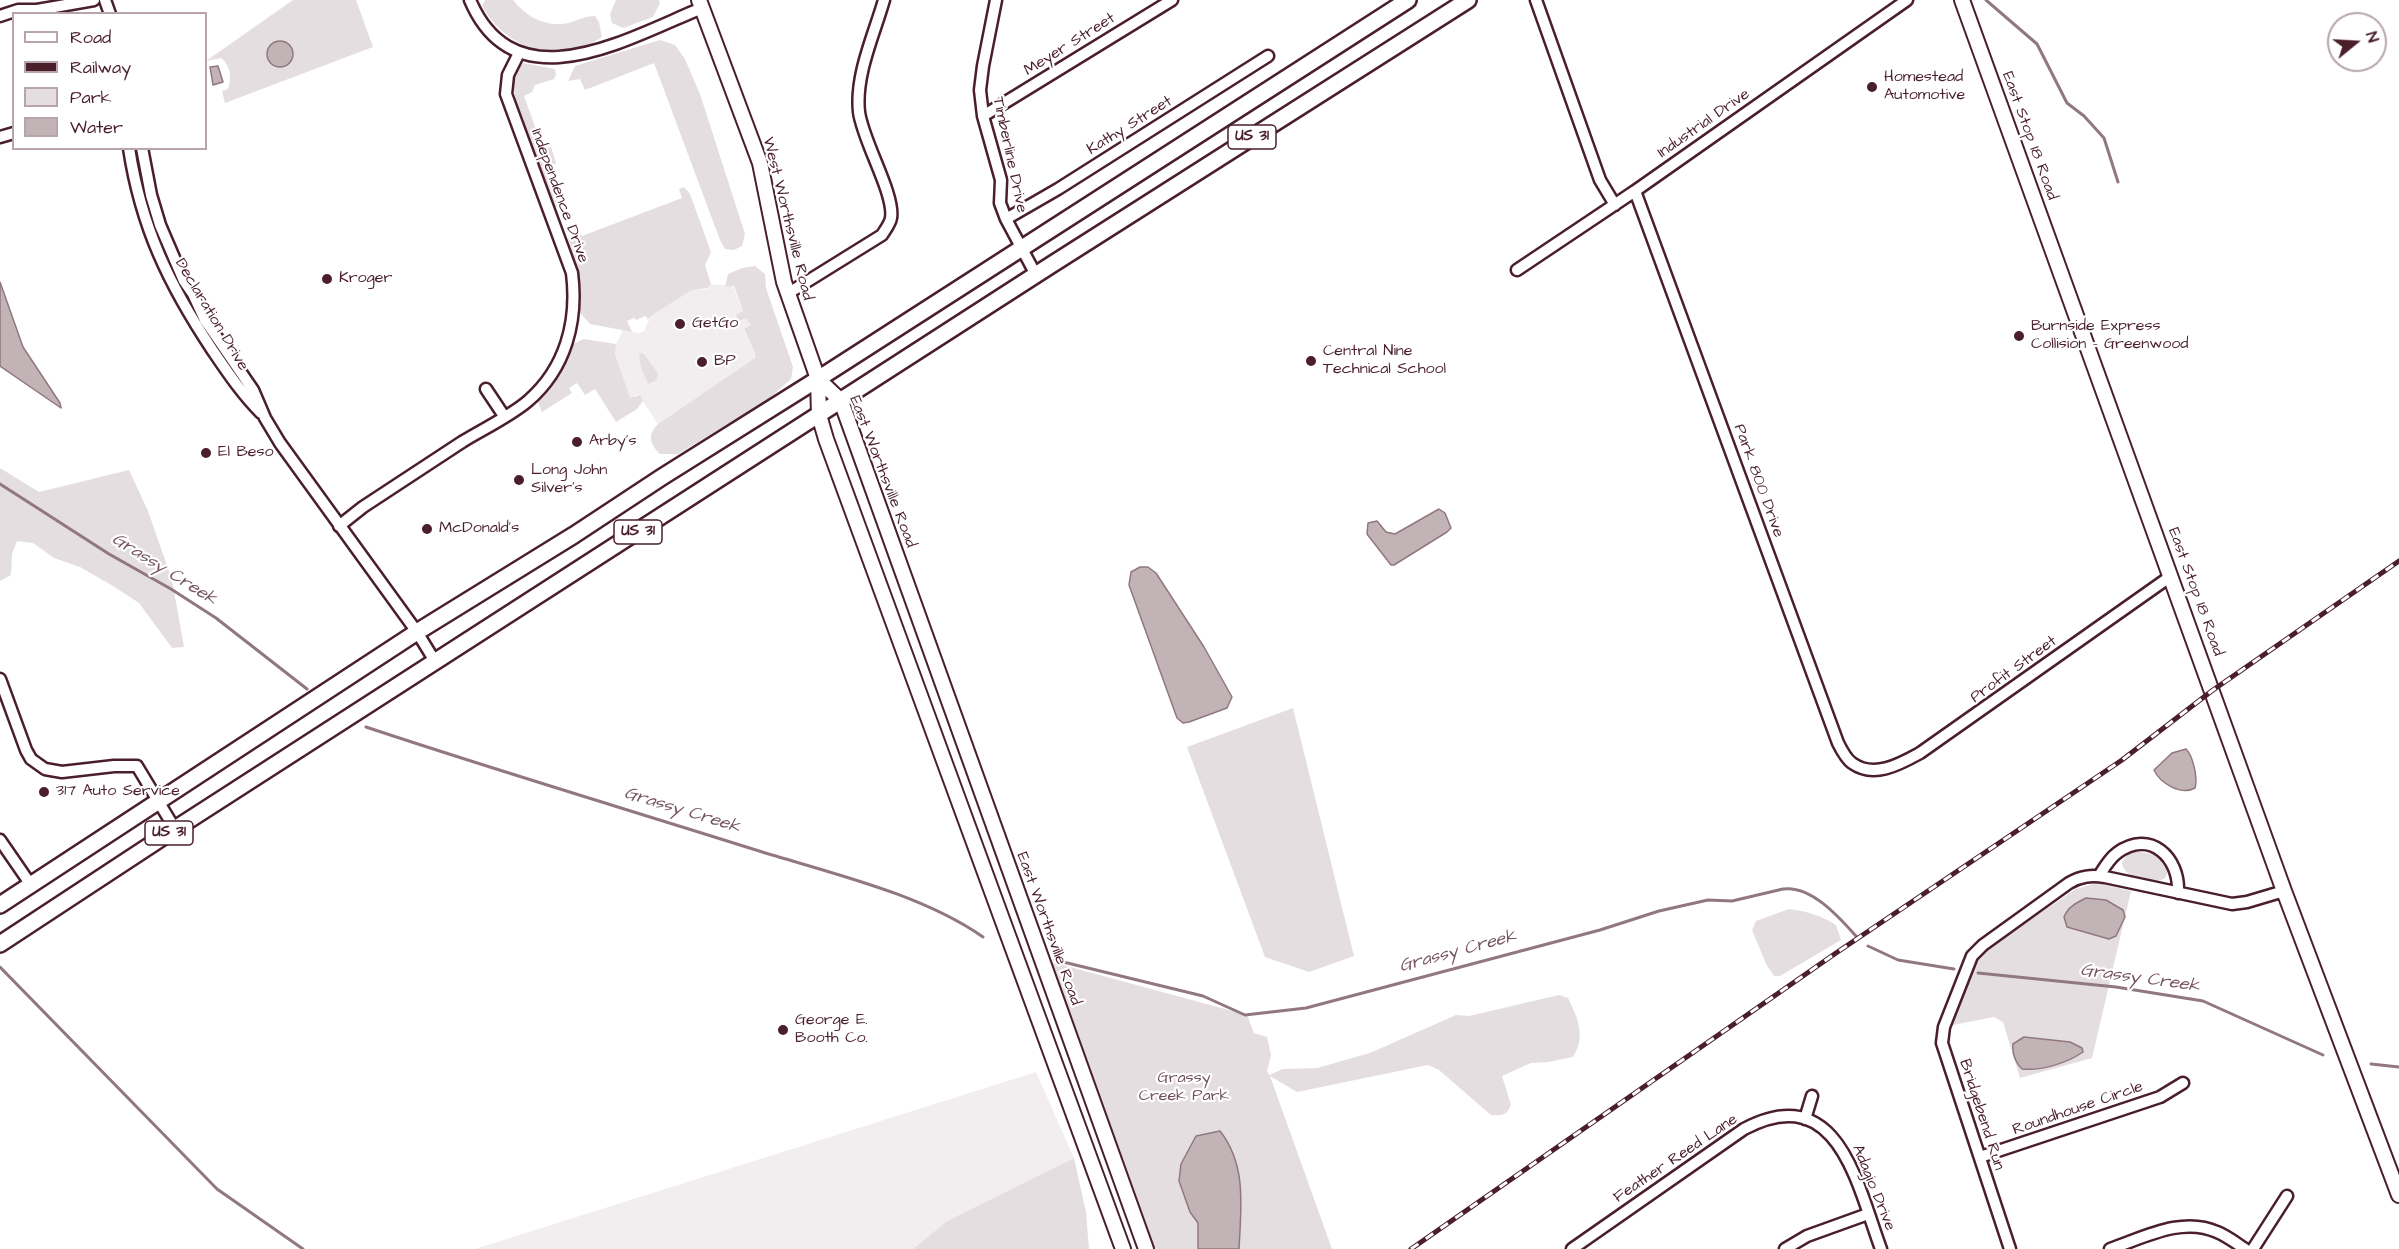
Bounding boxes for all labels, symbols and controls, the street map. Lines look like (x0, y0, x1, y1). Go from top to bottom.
street label: Meyer Street (1021, 9, 1119, 81)
legend (12, 12, 207, 150)
north arrow (2327, 12, 2387, 72)
text: Road (70, 25, 111, 50)
text: N (2360, 29, 2384, 45)
text: Railway (70, 55, 131, 80)
place label: Homestead Automotive (1884, 68, 1965, 106)
street label: East Stop 18 Road (1997, 69, 2061, 203)
marker: Homestead Automotive (1865, 80, 1879, 94)
text: Park (70, 85, 112, 110)
street label: Industrial Drive (1654, 85, 1754, 163)
street label: Kathy Street (1084, 92, 1176, 160)
street label: Timberline Drive (987, 95, 1031, 215)
text: Water (70, 115, 123, 140)
road number: US 31 (1228, 125, 1276, 149)
street label: Independence Drive (526, 126, 592, 266)
street label: West Worthsville Road (757, 135, 817, 303)
street label: Declaration Drive (170, 255, 252, 375)
place label: Kroger (339, 269, 392, 289)
marker: Kroger (320, 272, 334, 286)
place label: GetGo (692, 314, 738, 334)
marker: GetGo (673, 317, 687, 331)
place label: Burnside Express Collision - Greenwood (2031, 317, 2188, 355)
marker: Burnside Express Collision - Greenwood (2012, 329, 2026, 343)
place label: Central Nine Technical School (1323, 342, 1446, 380)
place label: BP (714, 352, 736, 372)
marker: Central Nine Technical School (1304, 354, 1318, 368)
marker: BP (695, 355, 709, 369)
street label: East Worthsville Road (844, 393, 920, 551)
street label: Park 800 Drive (1729, 422, 1787, 540)
place label: Arby's (589, 432, 636, 452)
marker: Arby's (570, 435, 584, 449)
place label: El Beso (218, 443, 273, 463)
marker: El Beso (199, 446, 213, 460)
place label: Long John Silver's (531, 461, 607, 499)
marker: Long John Silver's (512, 473, 526, 487)
place label: McDonald's (439, 519, 519, 539)
road number: US 31 (614, 520, 662, 544)
marker: McDonald's (420, 522, 434, 536)
street label: East Stop 18 Road (2163, 525, 2227, 659)
water label: Grassy Creek (107, 529, 221, 611)
street label: Profit Street (1967, 632, 2061, 708)
place label: 317 Auto Service (56, 782, 180, 802)
water label: Grassy Creek (622, 783, 742, 839)
marker: 317 Auto Service (37, 785, 51, 799)
road number: US 31 (145, 821, 193, 845)
street label: East Worthsville Road (1011, 850, 1085, 1008)
water label: Grassy Creek (1397, 926, 1519, 978)
water label: Grassy Creek (2079, 960, 2201, 998)
place label: George E. Booth Co. (795, 1011, 868, 1049)
marker: George E. Booth Co. (776, 1023, 790, 1037)
street label: Bridgebend Run (1954, 1057, 2008, 1173)
park label: Grassy Creek Park (1139, 1069, 1229, 1107)
street label: Roundhouse Circle (2010, 1078, 2146, 1140)
street label: Feather Reed Lane (1610, 1110, 1742, 1208)
street label: Adagio Drive (1847, 1142, 1899, 1234)

